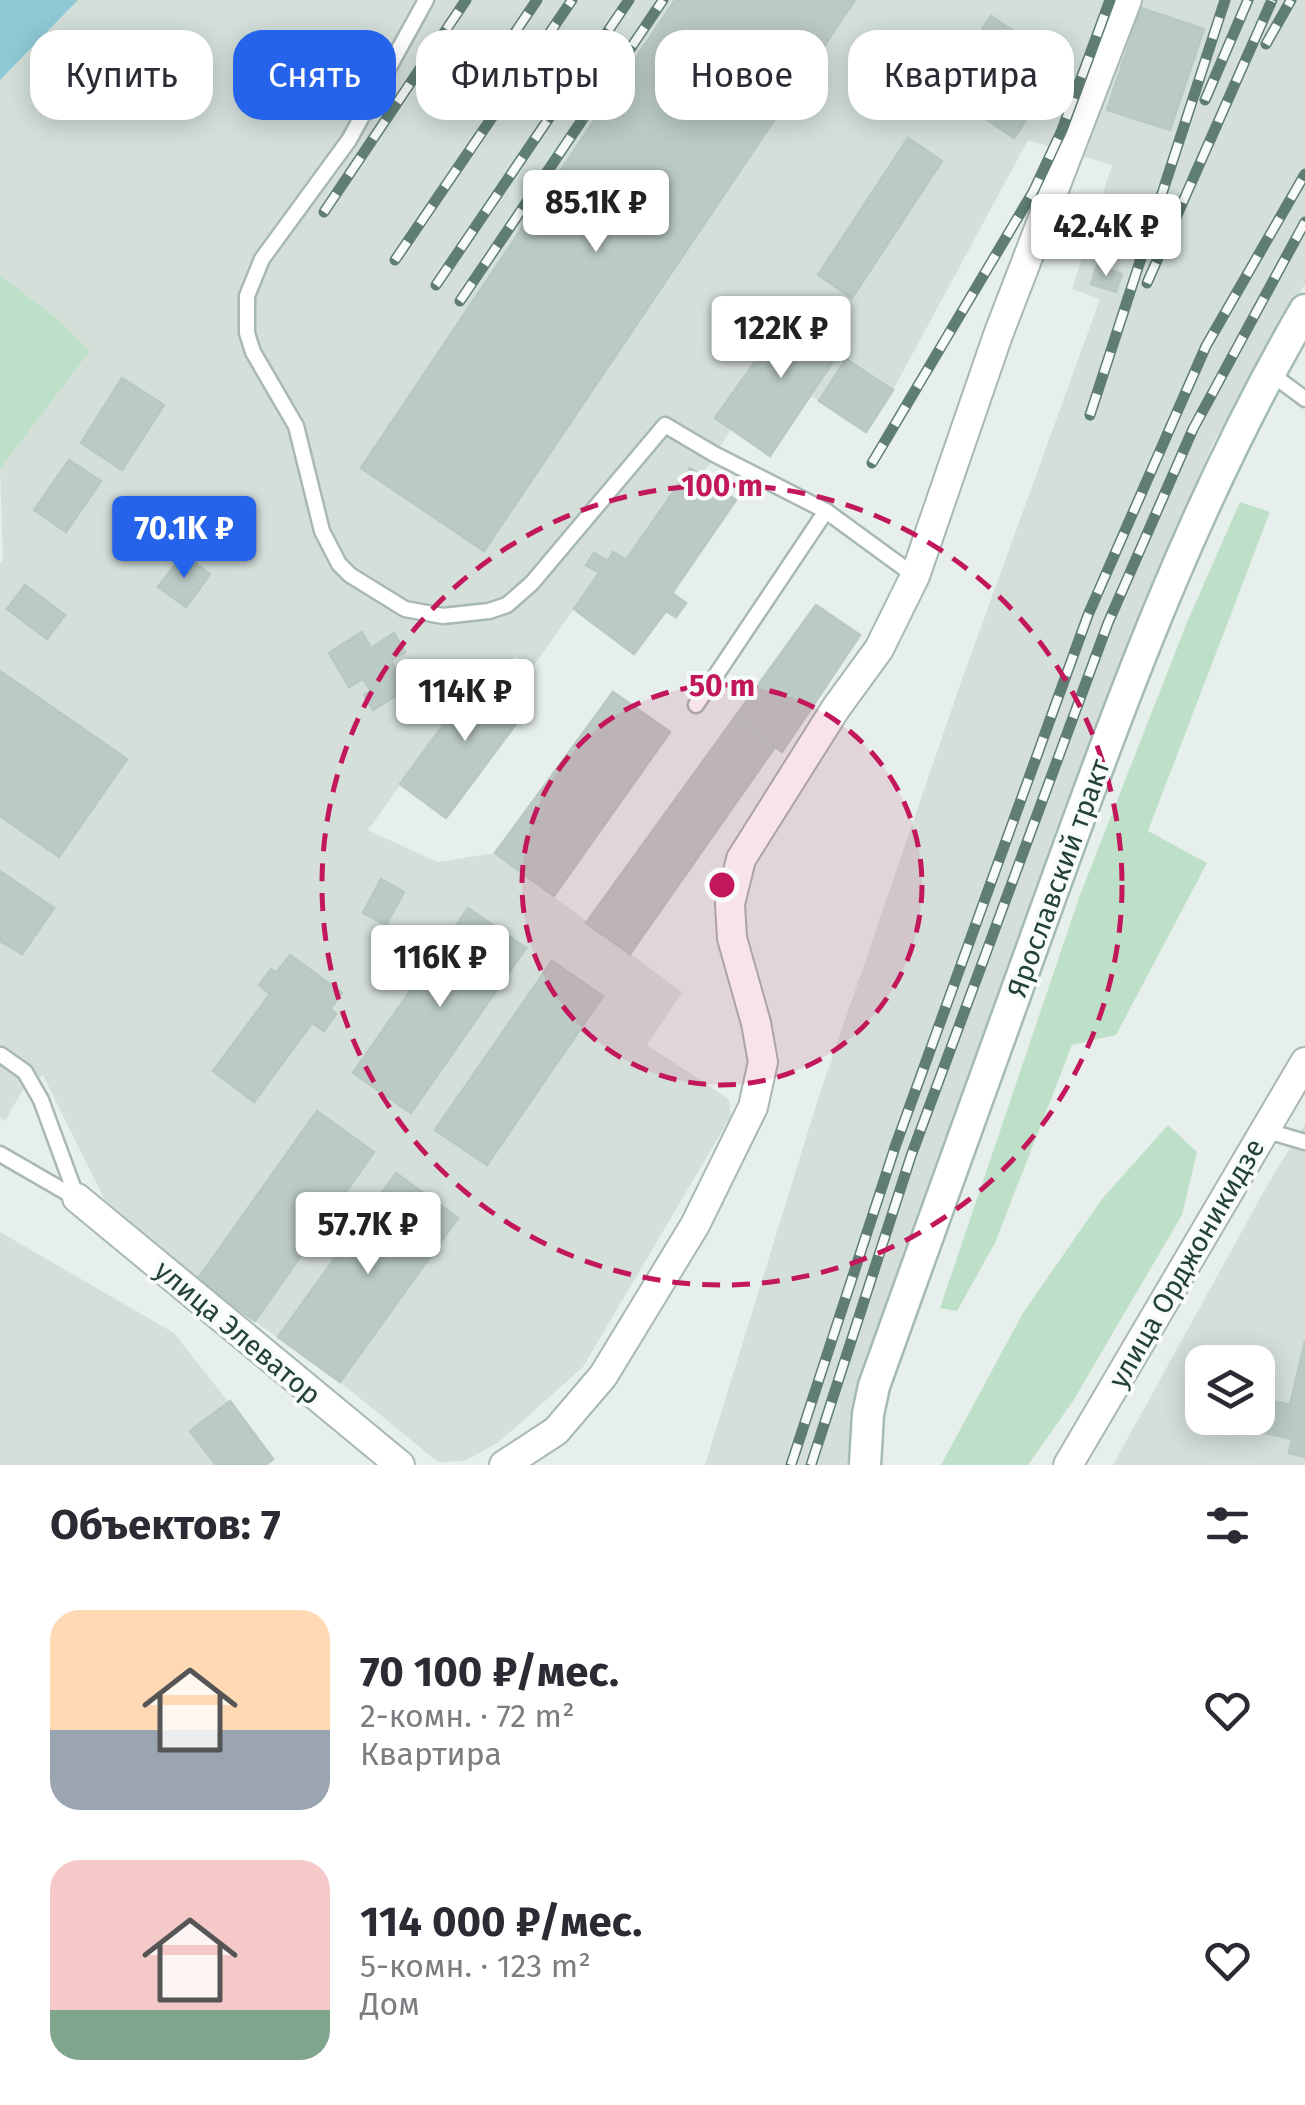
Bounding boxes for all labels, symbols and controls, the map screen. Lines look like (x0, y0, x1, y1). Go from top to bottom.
chip: Купить (30, 30, 213, 120)
chip: Снять (233, 30, 396, 120)
chip: Фильтры (416, 30, 635, 120)
chip: Новое (655, 30, 828, 120)
chip: Квартира (848, 30, 1074, 120)
pin: 85.1K ₽ (504, 170, 688, 255)
text: 85.1K ₽ (545, 183, 647, 221)
pin: 42.4K ₽ (1014, 194, 1198, 279)
text: 42.4K ₽ (1053, 207, 1159, 245)
pin: 122K ₽ (700, 296, 862, 381)
text: 122K ₽ (734, 309, 828, 347)
text: 100 m (681, 468, 763, 504)
pin: 70.1K ₽ (92, 496, 276, 581)
text: 70.1K ₽ (134, 509, 234, 547)
pin: 114K ₽ (384, 659, 546, 744)
text: 50 m (689, 668, 755, 704)
text: 114K ₽ (418, 672, 512, 710)
street label: Ярославский тракт (1000, 754, 1117, 1002)
centre of rings (704, 867, 740, 903)
pin: 116K ₽ (359, 925, 521, 1010)
text: 116K ₽ (393, 938, 487, 976)
street label: улица Орджоникидзе (1102, 1133, 1271, 1394)
pin: 57.7K ₽ (276, 1192, 460, 1277)
text: 57.7K ₽ (318, 1205, 418, 1243)
street label: улица Элеватор (148, 1253, 327, 1411)
map controls (1185, 1345, 1275, 1435)
button: layers (1185, 1345, 1275, 1435)
icon: filters (1200, 1498, 1255, 1553)
text: Объектов: 7 (50, 1500, 281, 1550)
text: 70 100 ₽/мес. (360, 1647, 619, 1697)
icon: home (130, 1650, 250, 1770)
icon: heart (1200, 1683, 1255, 1738)
text: 2-комн. · 72 m² (360, 1697, 575, 1735)
text: Квартира (360, 1735, 502, 1773)
text: 114 000 ₽/мес. (360, 1897, 642, 1947)
icon: home (130, 1900, 250, 2020)
icon: heart (1200, 1933, 1255, 1988)
text: 5-комн. · 123 m² (360, 1947, 591, 1985)
text: Дом (360, 1985, 420, 2023)

